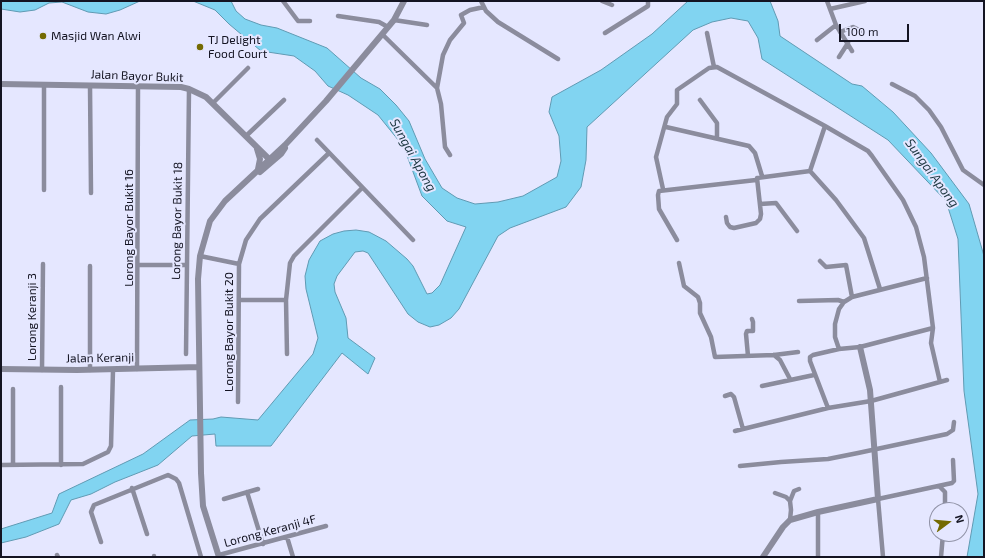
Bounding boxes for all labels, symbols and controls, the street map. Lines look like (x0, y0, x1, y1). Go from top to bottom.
scale bar (841, 16, 911, 42)
text: 100 m (846, 24, 878, 38)
place label: Masjid Wan Alwi (51, 29, 141, 43)
marker: Masjid Wan Alwi (38, 31, 48, 41)
place label: TJ Delight Food Court (208, 33, 267, 61)
marker: TJ Delight Food Court (195, 42, 205, 52)
street label: Jalan Bayor Bukit (90, 67, 184, 85)
water label: Sungai Apong (387, 116, 439, 194)
water label: Sungai Apong (902, 136, 962, 210)
street label: Lorong Bayor Bukit 18 (169, 162, 185, 280)
street label: Lorong Bayor Bukit 16 (122, 169, 136, 287)
street label: Lorong Bayor Bukit 20 (222, 272, 236, 392)
street label: Lorong Keranji 3 (25, 273, 39, 361)
street label: Jalan Keranji (66, 350, 134, 366)
north arrow (929, 502, 969, 542)
street label: Lorong Keranji 4F (222, 512, 318, 550)
text: N (953, 513, 967, 524)

